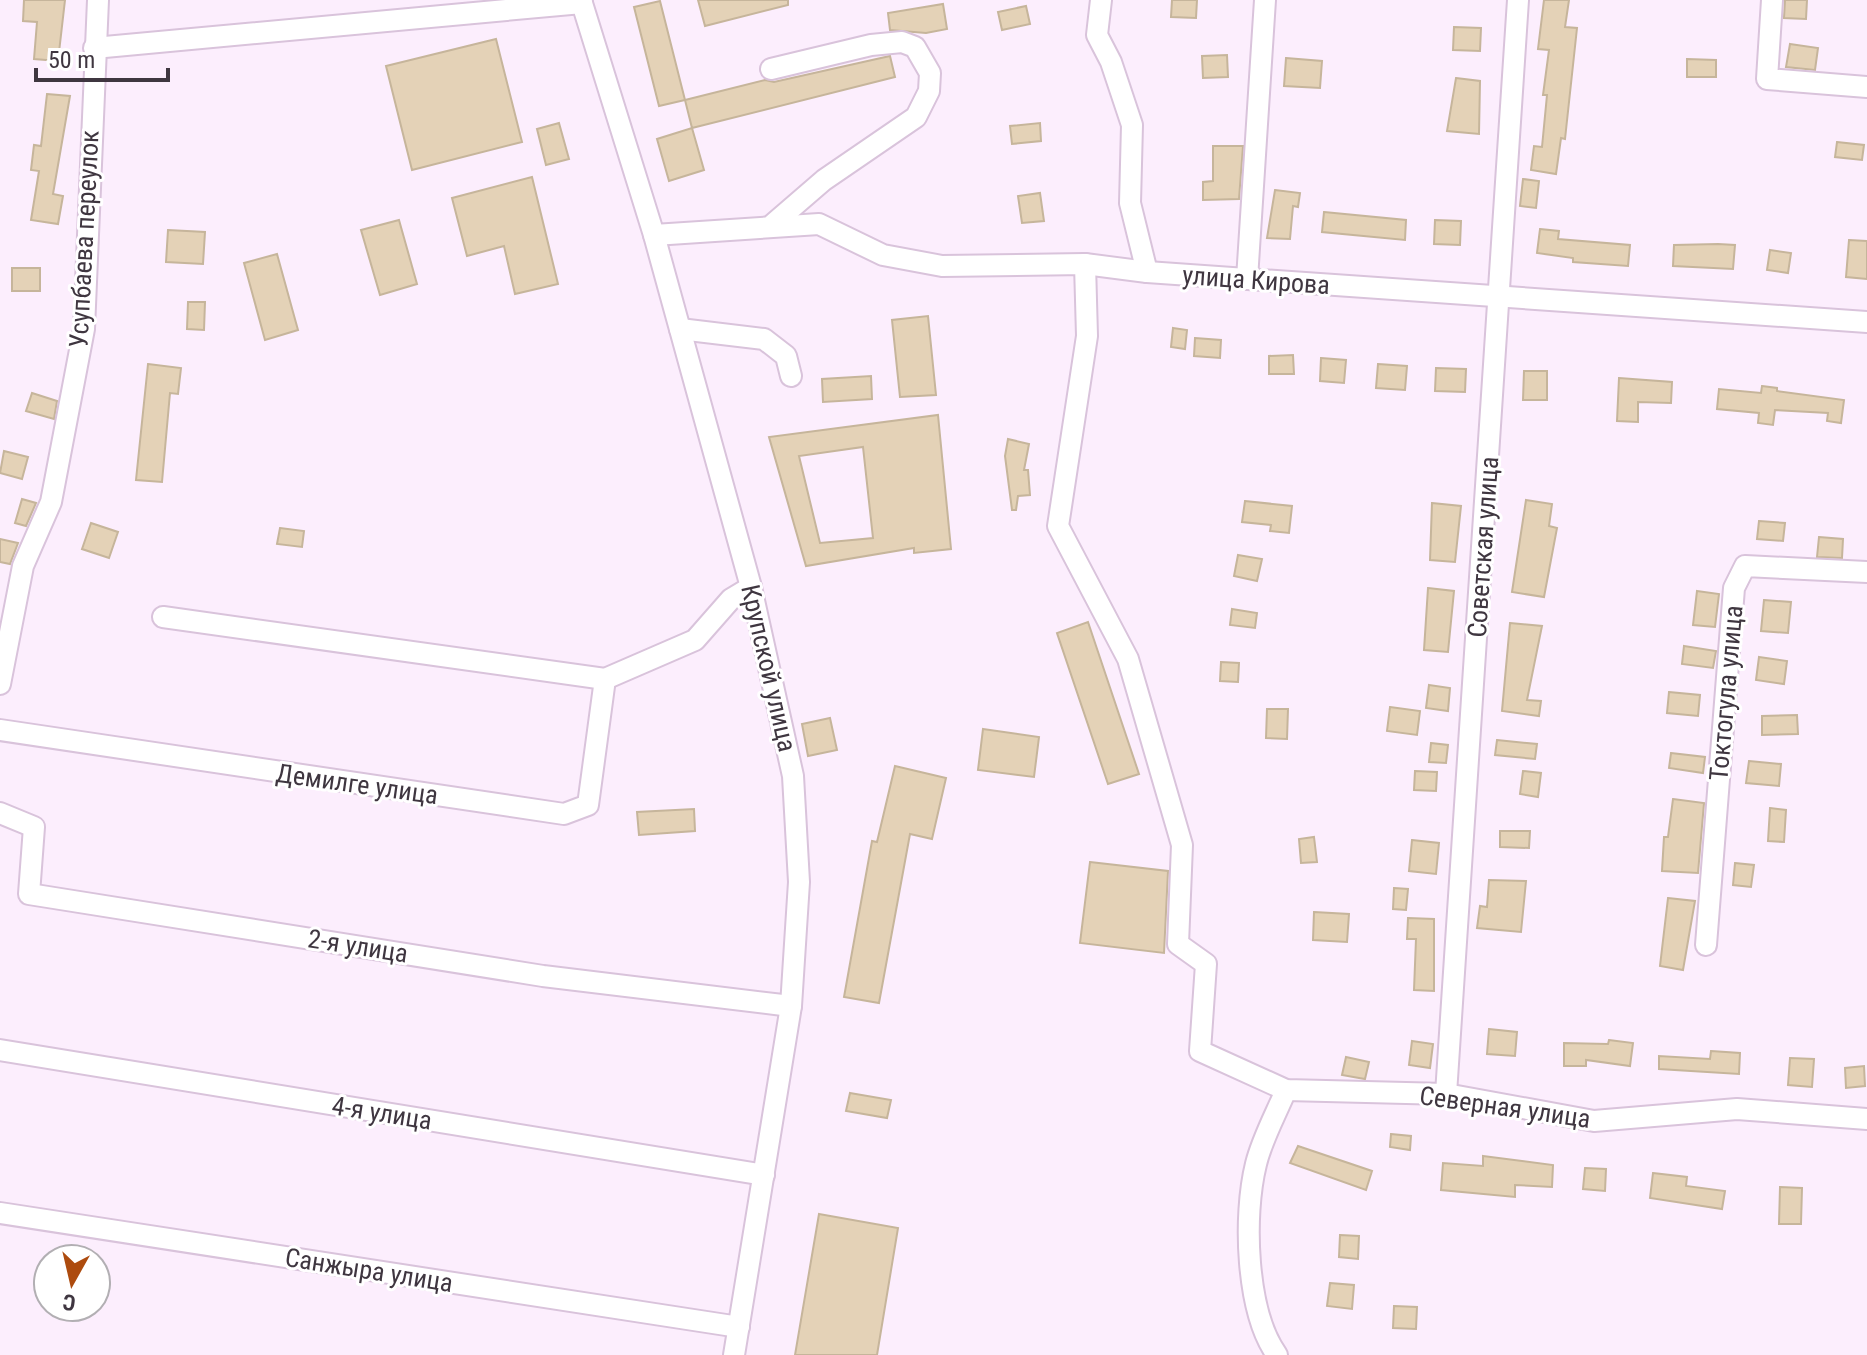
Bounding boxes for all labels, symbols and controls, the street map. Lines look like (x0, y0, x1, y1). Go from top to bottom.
scale bar (36, 32, 168, 82)
text: 50 m (48, 46, 95, 74)
street label: Усупбаева переулок (63, 129, 105, 348)
street label: улица Кирова (1181, 260, 1331, 300)
street label: Советская улица (1462, 456, 1504, 638)
street label: Крупской улица (735, 582, 803, 754)
street label: Токтогула улица (1703, 604, 1749, 782)
street label: Демилге улица (274, 758, 440, 810)
street label: 2-я улица (306, 923, 410, 969)
street label: Северная улица (1418, 1080, 1592, 1134)
street label: 4-я улица (330, 1090, 434, 1136)
street label: Санжыра улица (283, 1242, 455, 1298)
north arrow (32, 1243, 112, 1323)
text: С (61, 1289, 77, 1316)

